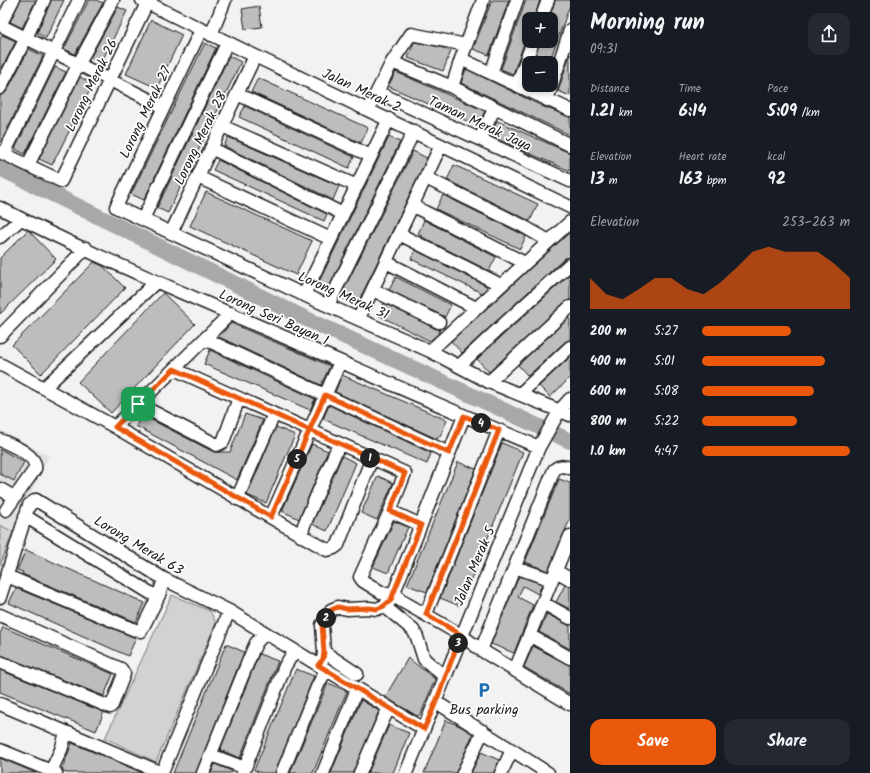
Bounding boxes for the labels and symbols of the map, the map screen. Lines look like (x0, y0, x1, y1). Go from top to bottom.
street label: Lorong Merak 26 (60, 35, 124, 136)
street label: Lorong Merak 27 (114, 62, 178, 162)
street label: Jalan Merak 2 (318, 63, 405, 119)
street label: Lorong Merak 28 (169, 87, 233, 189)
street label: Taman Merak Jaya (424, 90, 535, 158)
street label: Lorong Merak 31 (294, 266, 393, 326)
street label: Lorong Seri Bayan 1 (215, 284, 332, 352)
pin (121, 387, 155, 421)
pin: 4 (471, 413, 491, 433)
pin: 1 (360, 448, 380, 468)
pin: 5 (287, 449, 307, 469)
street label: Lorong Merak 63 (89, 510, 188, 581)
street label: Jalan Merak 5 (448, 522, 502, 610)
pin: 2 (316, 608, 336, 628)
pin: 3 (448, 633, 468, 653)
parking icon: Bus parking (475, 681, 493, 699)
place label: Bus parking (449, 699, 519, 721)

